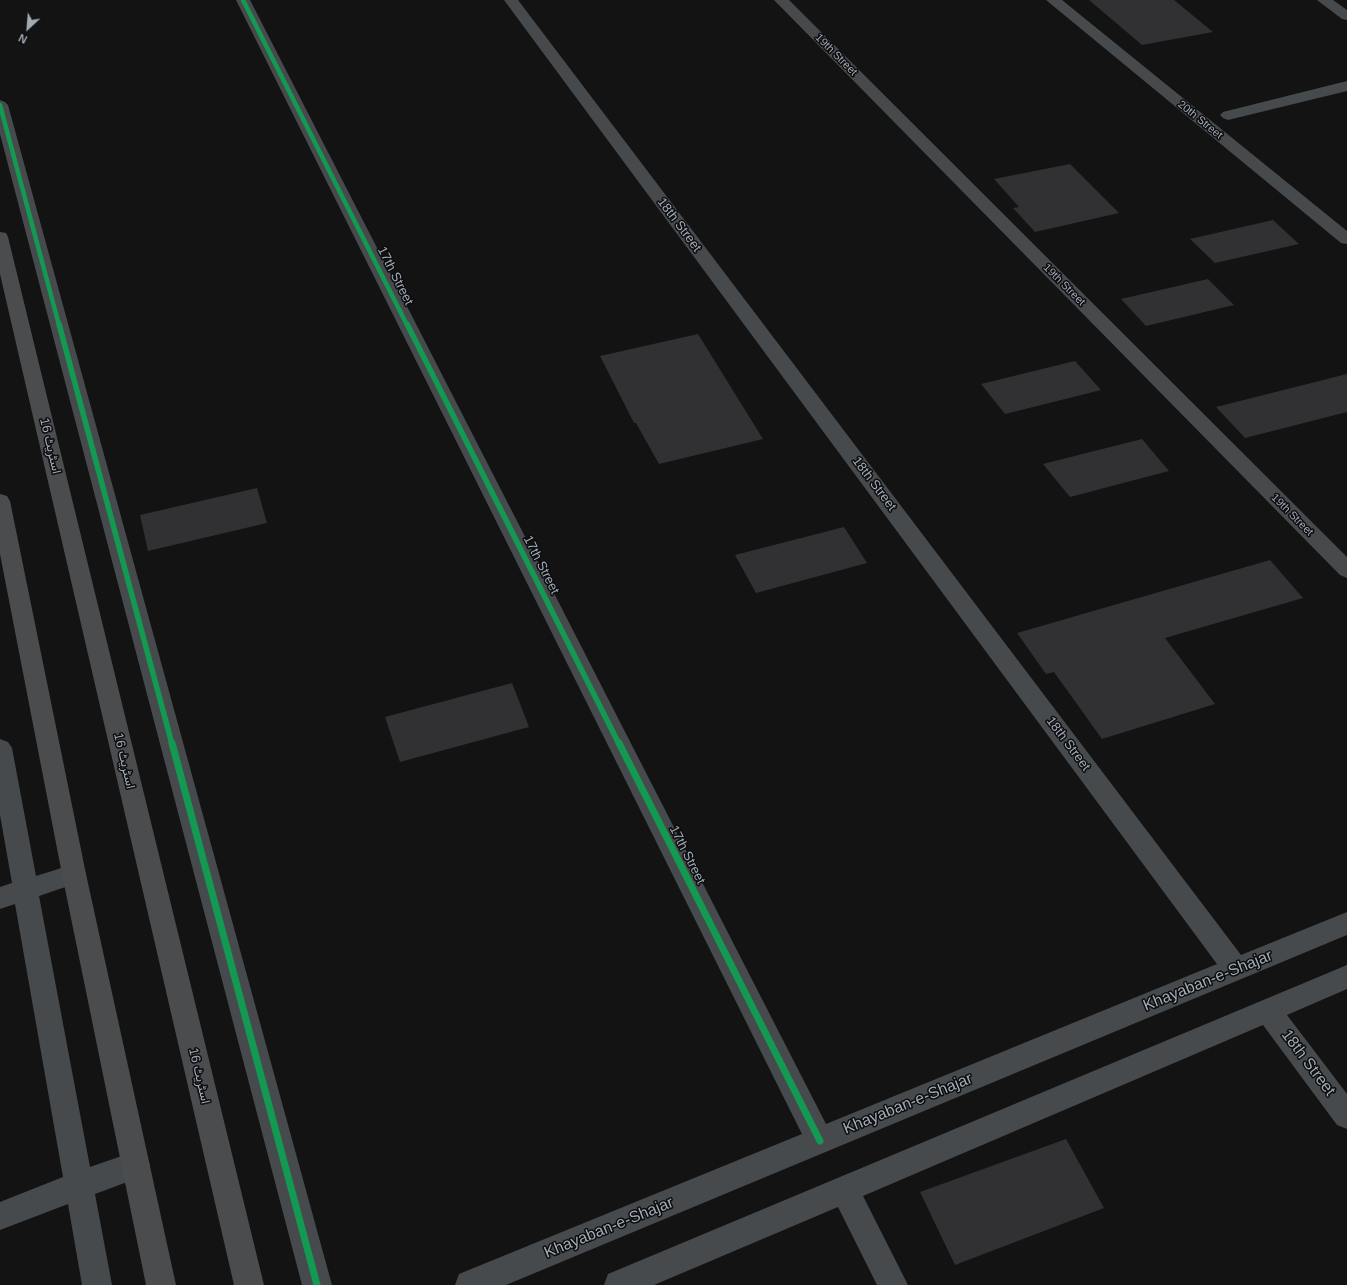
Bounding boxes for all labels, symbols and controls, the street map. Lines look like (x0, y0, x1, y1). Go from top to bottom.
north arrow (8, 8, 48, 48)
street label: 19th Street (812, 31, 860, 79)
text: N (17, 32, 29, 46)
street label: 20th Street (1175, 98, 1225, 142)
street label: 18th Street (654, 195, 704, 255)
street label: 17th Street (374, 244, 416, 308)
street label: 19th Street (1040, 261, 1088, 309)
street label: اسٹریٹ 16 (36, 417, 64, 475)
street label: 18th Street (849, 454, 899, 514)
street label: 19th Street (1268, 491, 1316, 539)
street label: 17th Street (520, 533, 562, 597)
street label: 18th Street (1043, 714, 1093, 774)
street label: اسٹریٹ 16 (110, 732, 138, 790)
street label: 17th Street (666, 823, 708, 887)
street label: Khayaban-e-Shajar (1140, 946, 1276, 1016)
street label: 18th Street (1277, 1026, 1339, 1100)
street label: اسٹریٹ 16 (185, 1047, 213, 1105)
street label: Khayaban-e-Shajar (840, 1069, 976, 1139)
street label: Khayaban-e-Shajar (541, 1193, 677, 1263)

